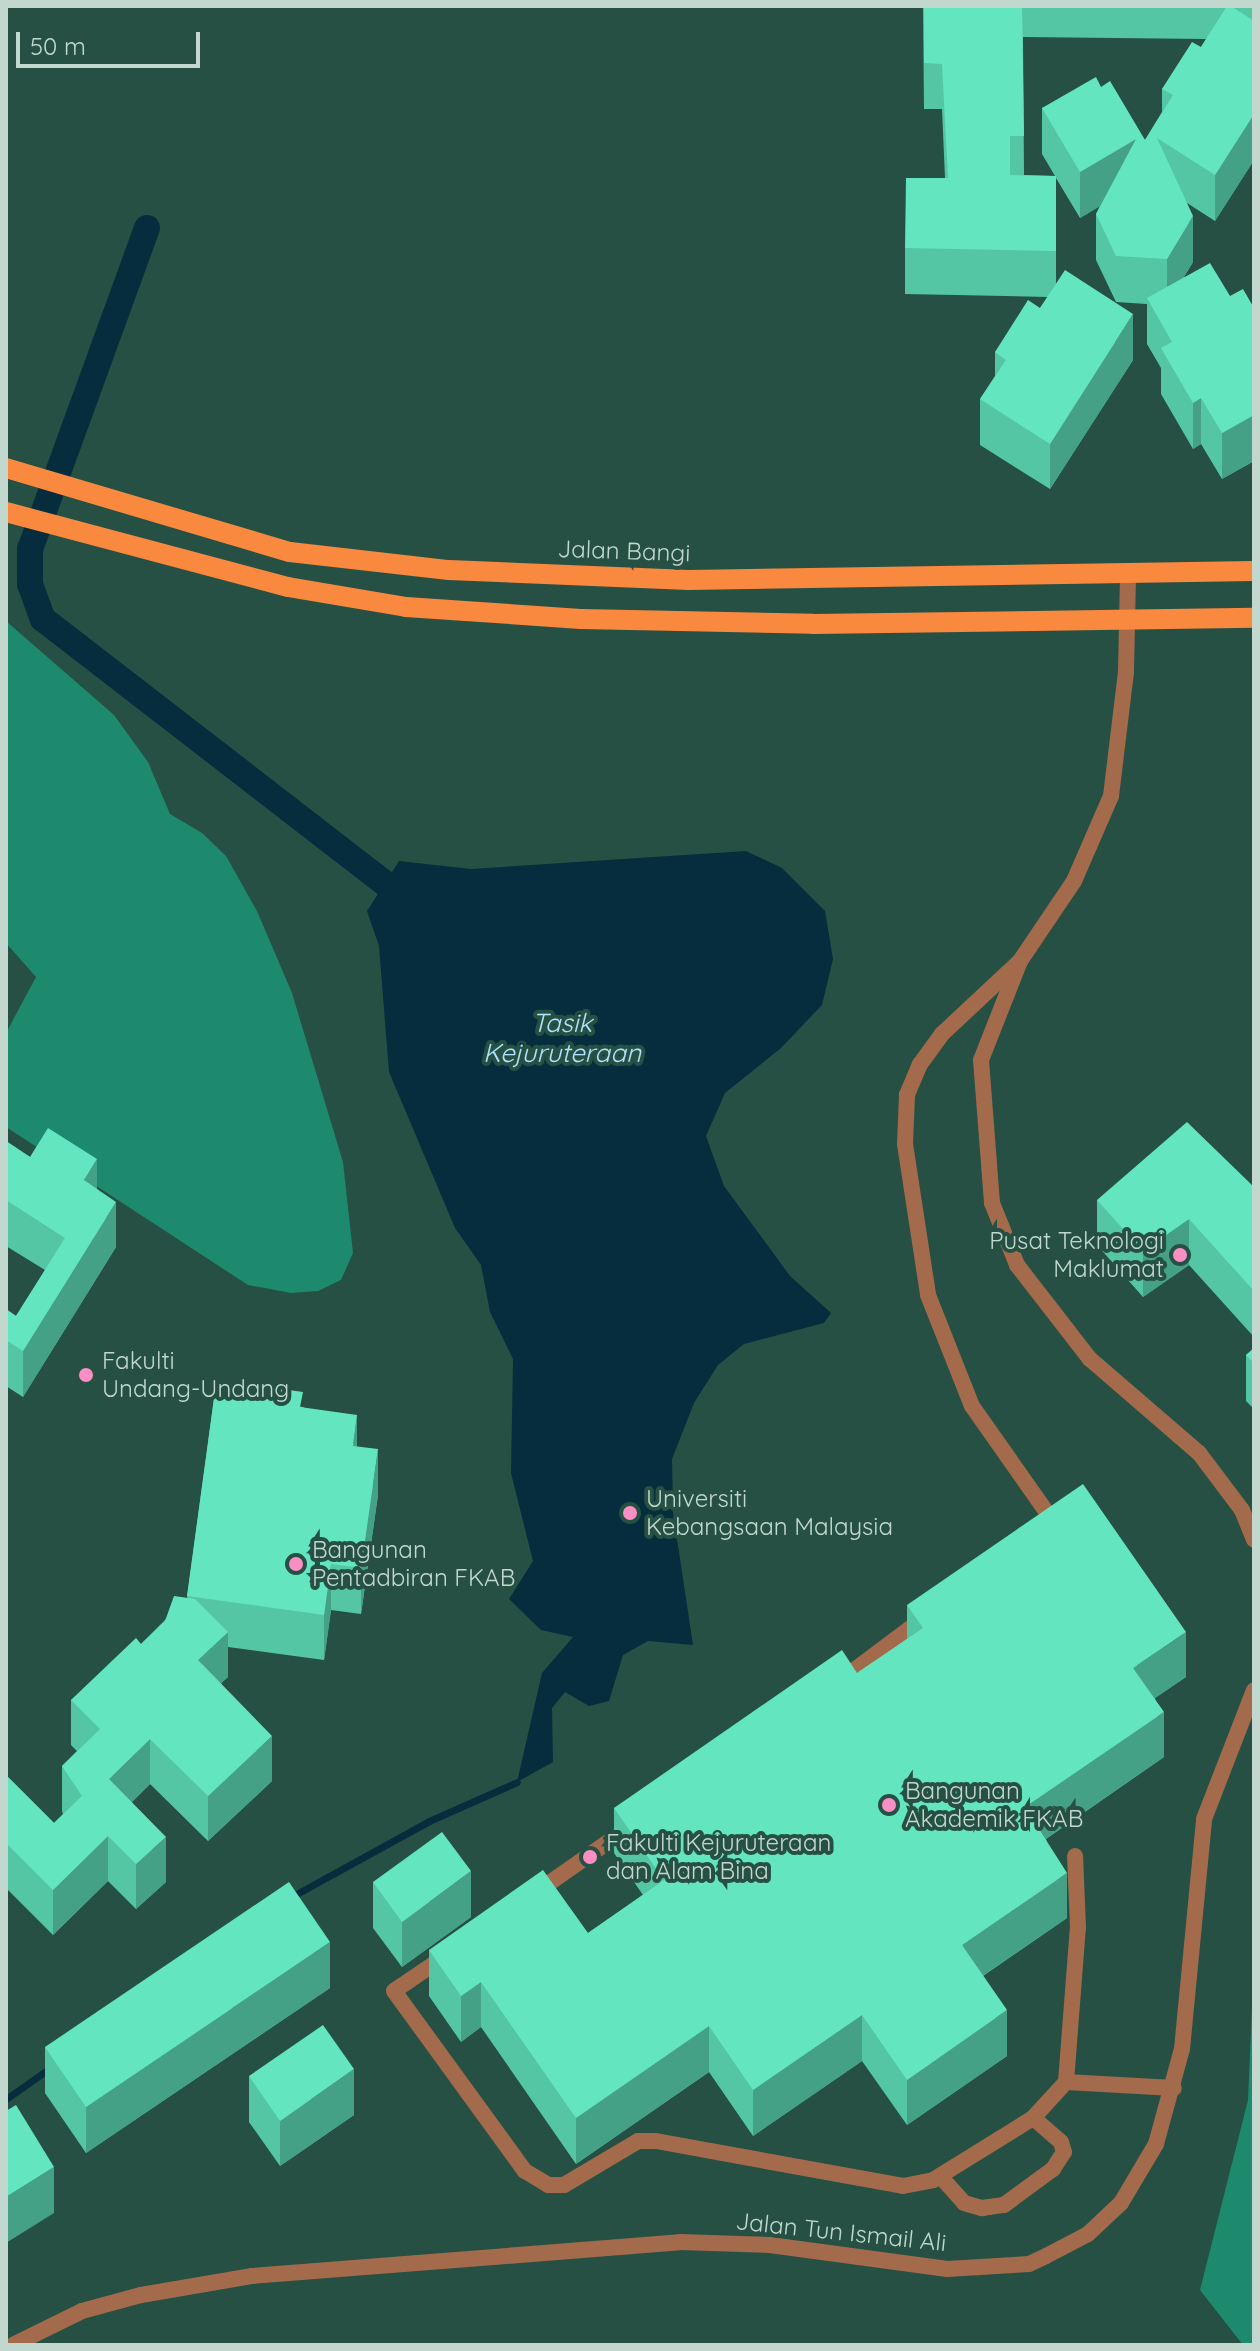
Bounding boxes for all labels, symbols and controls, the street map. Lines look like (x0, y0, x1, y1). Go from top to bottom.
scale bar (20, 16, 204, 66)
text: 50 m (30, 31, 86, 61)
street label: Jalan Bangi (557, 534, 691, 568)
water label: Tasik Kejuruteraan (483, 1007, 641, 1068)
place label: Pusat Teknologi Maklumat (989, 1227, 1164, 1283)
marker: Pusat Teknologi Maklumat (1171, 1246, 1189, 1264)
place label: Fakulti Undang-Undang (102, 1347, 289, 1403)
marker: Fakulti Undang-Undang (77, 1366, 95, 1384)
place label: Universiti Kebangsaan Malaysia (646, 1485, 893, 1541)
marker: Universiti Kebangsaan Malaysia (621, 1504, 639, 1522)
place label: Bangunan Pentadbiran FKAB (312, 1536, 515, 1592)
marker: Bangunan Pentadbiran FKAB (287, 1555, 305, 1573)
place label: Bangunan Akademik FKAB (905, 1777, 1083, 1833)
marker: Bangunan Akademik FKAB (880, 1796, 898, 1814)
place label: Fakulti Kejuruteraan dan Alam Bina (606, 1829, 831, 1885)
marker: Fakulti Kejuruteraan dan Alam Bina (581, 1848, 599, 1866)
street label: Jalan Tun Ismail Ali (734, 2207, 948, 2257)

